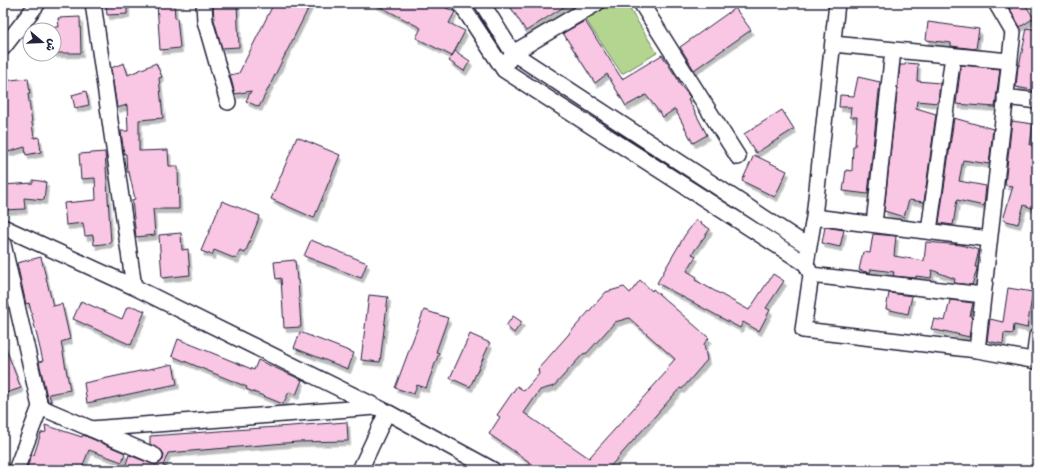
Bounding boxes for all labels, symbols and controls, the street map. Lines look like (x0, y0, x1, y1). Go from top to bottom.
north arrow (22, 22, 62, 62)
text: ش (43, 37, 60, 53)

